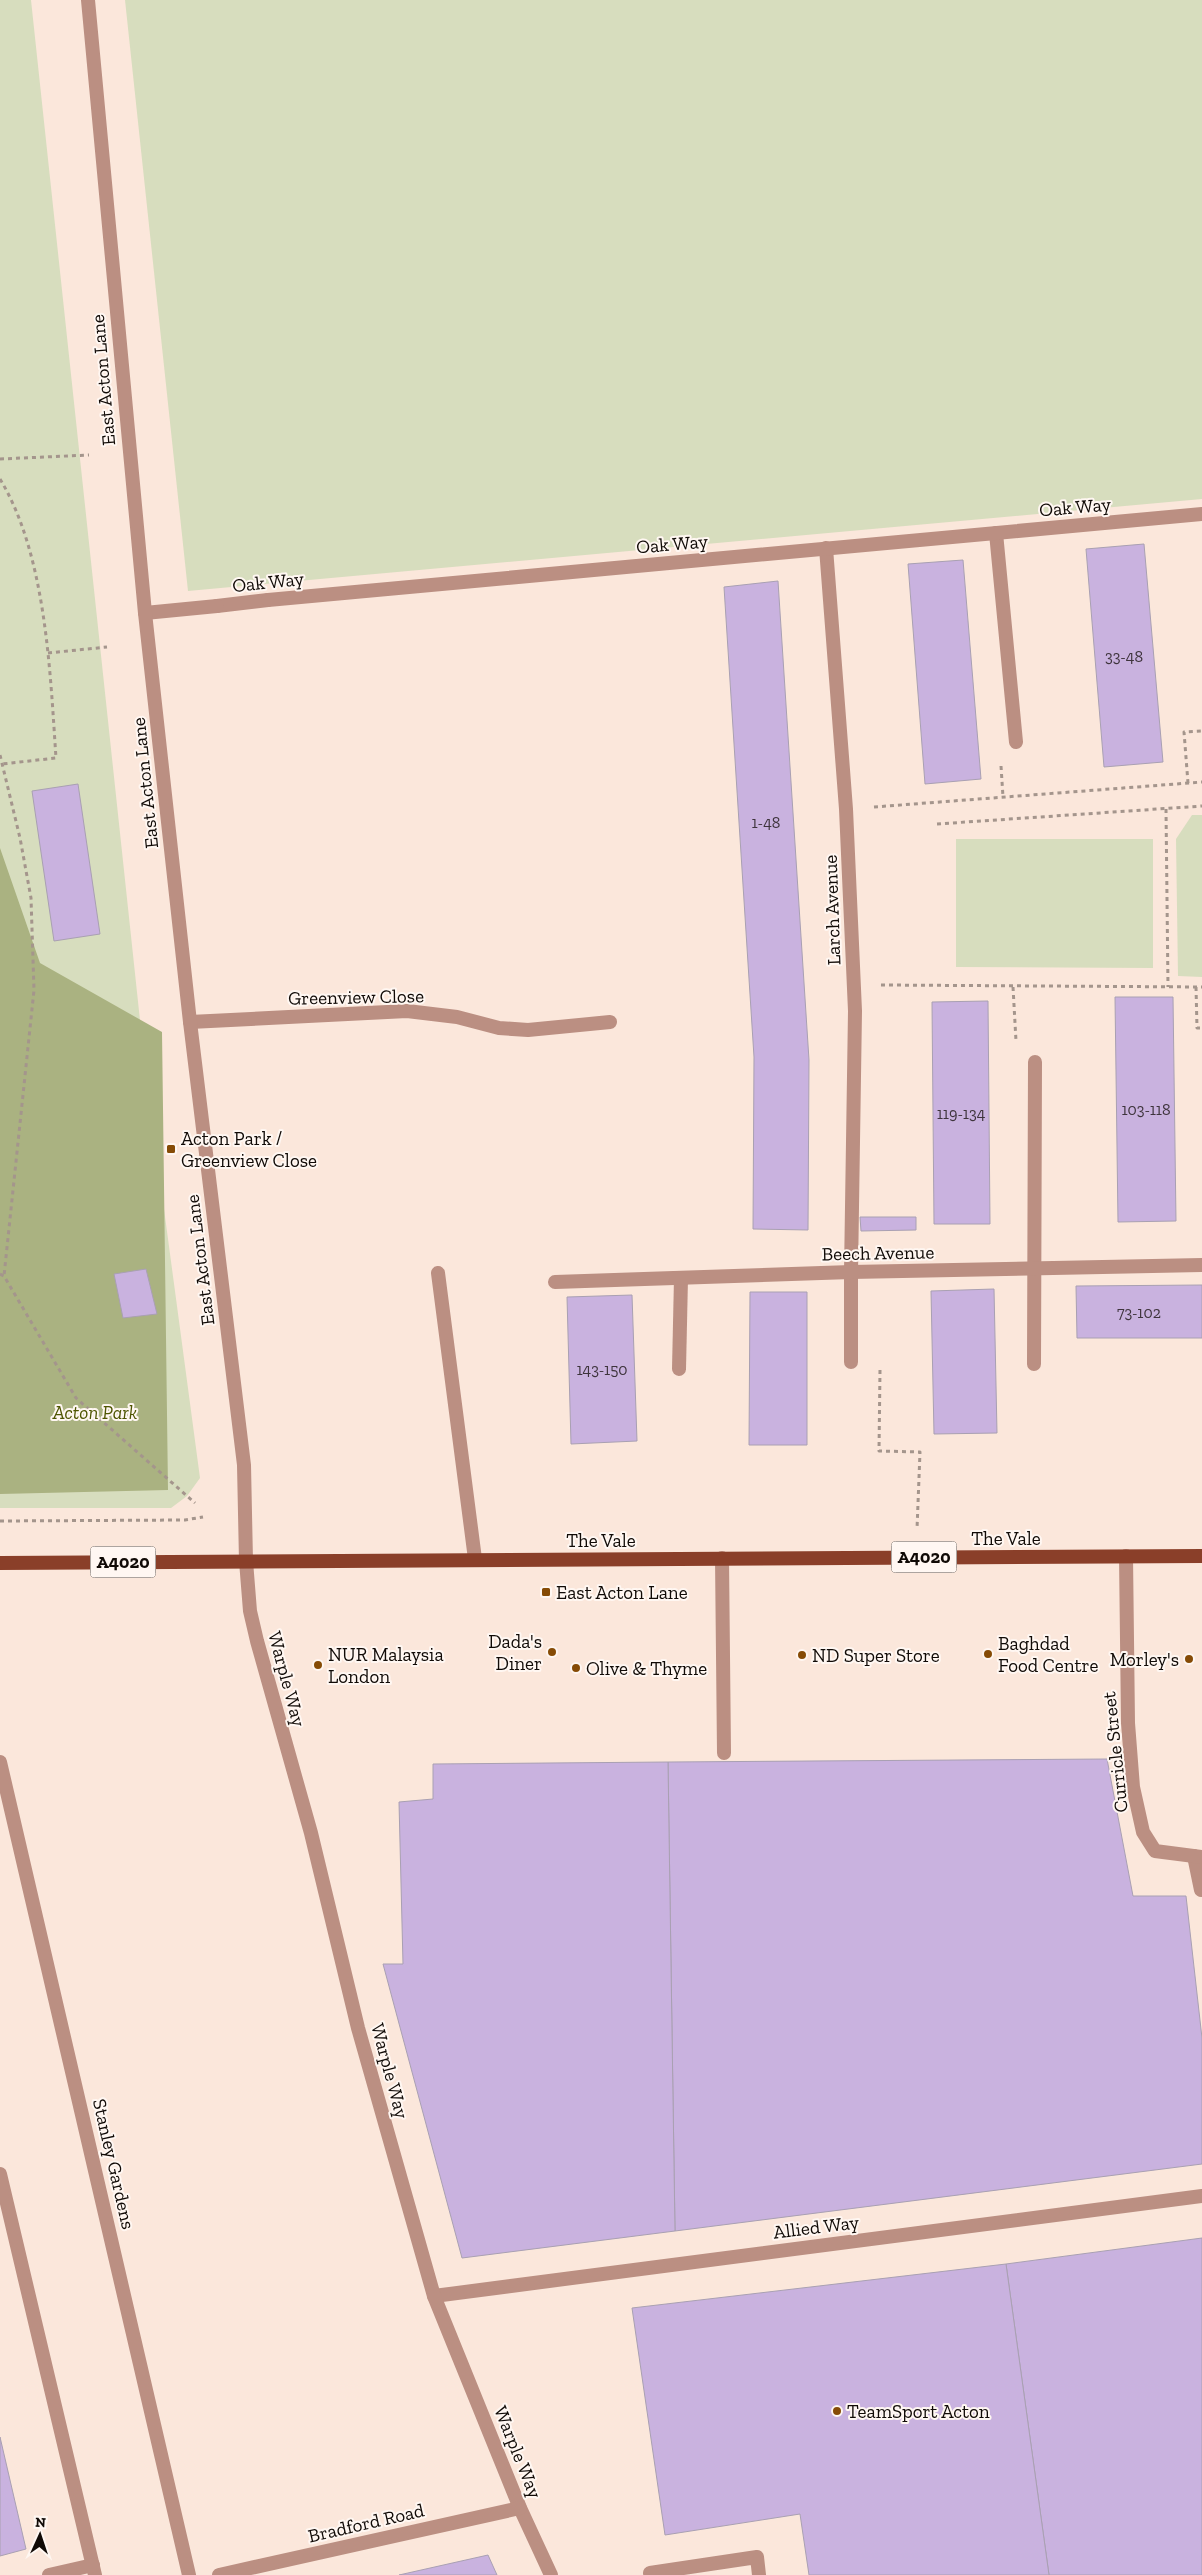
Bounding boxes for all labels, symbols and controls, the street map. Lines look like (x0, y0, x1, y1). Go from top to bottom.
street label: East Acton Lane (86, 313, 120, 447)
street label: Oak Way (1038, 492, 1112, 522)
street label: Oak Way (635, 529, 709, 559)
street label: Oak Way (231, 567, 305, 597)
house number: 33-48 (1105, 647, 1143, 666)
street label: East Acton Lane (127, 716, 163, 850)
house number: 1-48 (752, 813, 780, 832)
street label: Larch Avenue (819, 854, 845, 966)
street label: Greenview Close (288, 984, 424, 1010)
house number: 103-118 (1121, 1100, 1171, 1119)
house number: 119-134 (937, 1104, 986, 1123)
place label: Acton Park / Greenview Close (181, 1127, 317, 1172)
marker: Acton Park / Greenview Close (165, 1143, 177, 1155)
street label: East Acton Lane (181, 1193, 219, 1327)
street label: Beech Avenue (822, 1241, 935, 1265)
house number: 73-102 (1117, 1303, 1161, 1322)
house number: 143-150 (576, 1360, 628, 1379)
park label: Acton Park (52, 1401, 137, 1424)
street label: The Vale (971, 1527, 1041, 1550)
street label: The Vale (566, 1529, 636, 1552)
road number: A4020 (892, 1541, 956, 1572)
road number: A4020 (90, 1546, 156, 1578)
place label: East Acton Lane (556, 1581, 688, 1604)
marker: East Acton Lane (540, 1586, 552, 1598)
street label: Warple Way (263, 1629, 311, 1729)
place label: Dada's Diner (488, 1630, 542, 1675)
place label: Baghdad Food Centre (998, 1632, 1099, 1677)
place label: NUR Malaysia London (328, 1643, 444, 1688)
place label: ND Super Store (812, 1644, 940, 1667)
marker: Dada's Diner (546, 1646, 558, 1658)
marker: Baghdad Food Centre (982, 1648, 994, 1660)
place label: Morley's (1110, 1648, 1179, 1671)
marker: ND Super Store (796, 1649, 808, 1661)
marker: Morley's (1183, 1653, 1195, 1665)
place label: Olive & Thyme (586, 1657, 707, 1680)
marker: NUR Malaysia London (312, 1659, 324, 1671)
marker: Olive & Thyme (570, 1662, 582, 1674)
street label: Curricle Street (1097, 1690, 1133, 1814)
street label: Warple Way (366, 2021, 414, 2121)
street label: Stanley Gardens (88, 2096, 140, 2232)
street label: Allied Way (772, 2210, 860, 2244)
place label: TeamSport Acton (847, 2400, 990, 2423)
street label: Warple Way (489, 2402, 547, 2502)
marker: TeamSport Acton (831, 2405, 843, 2417)
street label: Bradford Road (306, 2498, 427, 2548)
north arrow (15, 2510, 65, 2560)
text: N (35, 2514, 47, 2531)

